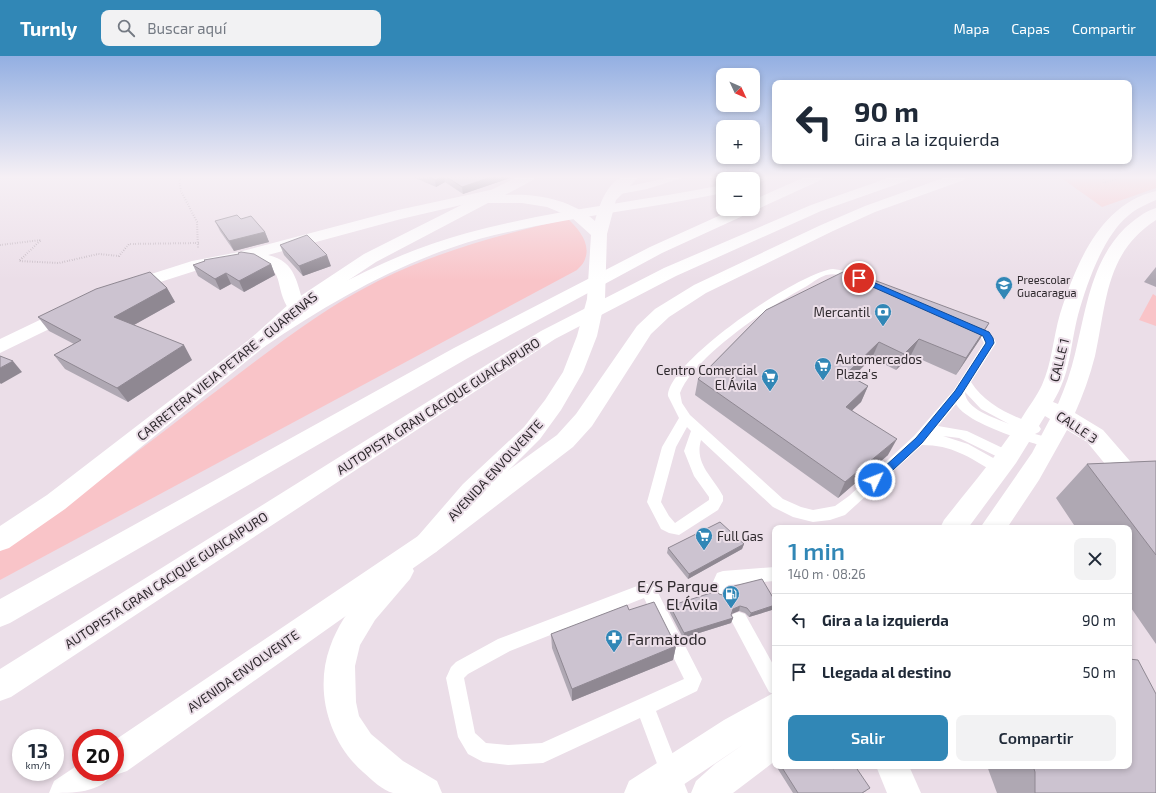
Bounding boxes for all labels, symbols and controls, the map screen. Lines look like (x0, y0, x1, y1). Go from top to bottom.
search box (101, 10, 381, 46)
text: Turnly (20, 17, 77, 40)
icon: search (115, 17, 137, 39)
text: Buscar aquí (147, 19, 226, 37)
text: Mapa (954, 20, 989, 37)
text: Capas (1011, 20, 1050, 37)
text: Compartir (1072, 20, 1136, 37)
north arrow (716, 68, 760, 112)
map controls (716, 68, 760, 216)
text: 90 m (854, 94, 919, 128)
icon: left (788, 96, 840, 148)
button: + (716, 120, 760, 164)
text: Gira a la izquierda (854, 128, 1000, 150)
button: − (716, 172, 760, 216)
pin (842, 261, 876, 295)
icon: arrive (848, 267, 870, 289)
place label: Preescolar Guacaragua (1017, 273, 1077, 299)
school or university icon: Preescolar Guacaragua (994, 275, 1014, 300)
street label: CARRETERA VIEJA PETARE - GUARENAS (134, 288, 320, 444)
bank icon: Mercantil (873, 302, 893, 327)
place label: Mercantil (813, 304, 870, 320)
street label: AUTOPISTA GRAN CACIQUE GUAICAIPURO (333, 334, 543, 478)
street label: CALLE 1 (1046, 337, 1072, 383)
place label: Automercados Plaza's (836, 351, 922, 382)
supermarket icon: Automercados Plaza's (813, 356, 833, 381)
place label: Centro Comercial El Ávila (656, 362, 757, 393)
supermarket icon: Centro Comercial El Ávila (760, 367, 780, 392)
street label: CALLE 3 (1053, 407, 1101, 447)
street label: AVENIDA ENVOLVENTE (444, 416, 546, 524)
position arrow (854, 459, 896, 501)
street label: AUTOPISTA GRAN CACIQUE GUAICAIPURO (61, 508, 271, 652)
supermarket icon: Full Gas (694, 526, 714, 551)
place label: Full Gas (717, 528, 763, 544)
text: 1 min (788, 536, 845, 565)
button: close (1074, 538, 1116, 580)
text: 140 m · 08:26 (788, 566, 866, 582)
place label: E/S Parque El Ávila (637, 576, 718, 613)
fuel station icon: E/S Parque El Ávila (721, 584, 741, 609)
icon: left (788, 609, 810, 631)
text: Gira a la izquierda (822, 611, 949, 629)
text: 90 m (1082, 611, 1116, 629)
street label: AVENIDA ENVOLVENTE (184, 626, 302, 716)
pharmacy icon: Farmatodo (604, 628, 624, 653)
place label: Farmatodo (627, 629, 707, 648)
icon: arrive (788, 661, 810, 683)
text: Llegada al destino (822, 663, 951, 681)
text: 50 m (1082, 663, 1116, 681)
button: Salir (788, 715, 948, 761)
button: Compartir (956, 715, 1116, 761)
speed limit sign: 20 (72, 729, 124, 781)
text: 13 (28, 738, 48, 762)
text: km/h (26, 759, 50, 771)

